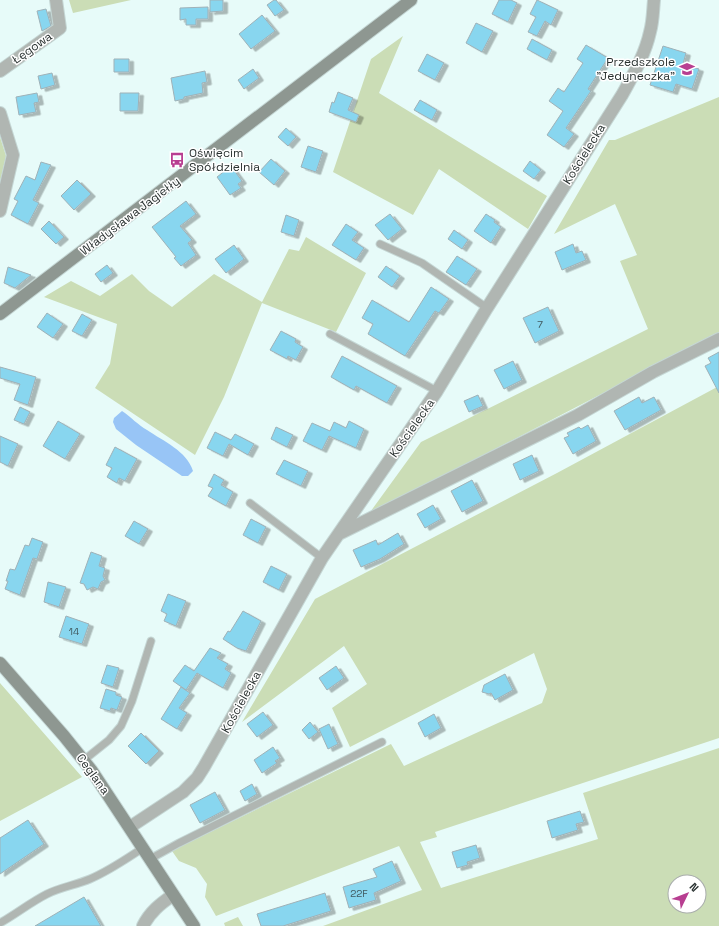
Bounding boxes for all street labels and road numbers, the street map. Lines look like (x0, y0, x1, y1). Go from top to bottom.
street label: Łęgowa (9, 28, 55, 68)
street label: Kościelecka (559, 121, 609, 187)
street label: Władysława Jagiełły (77, 173, 183, 259)
street label: Kościelecka (386, 395, 438, 461)
street label: Kościelecka (217, 668, 265, 736)
street label: Ceglana (73, 750, 113, 798)

